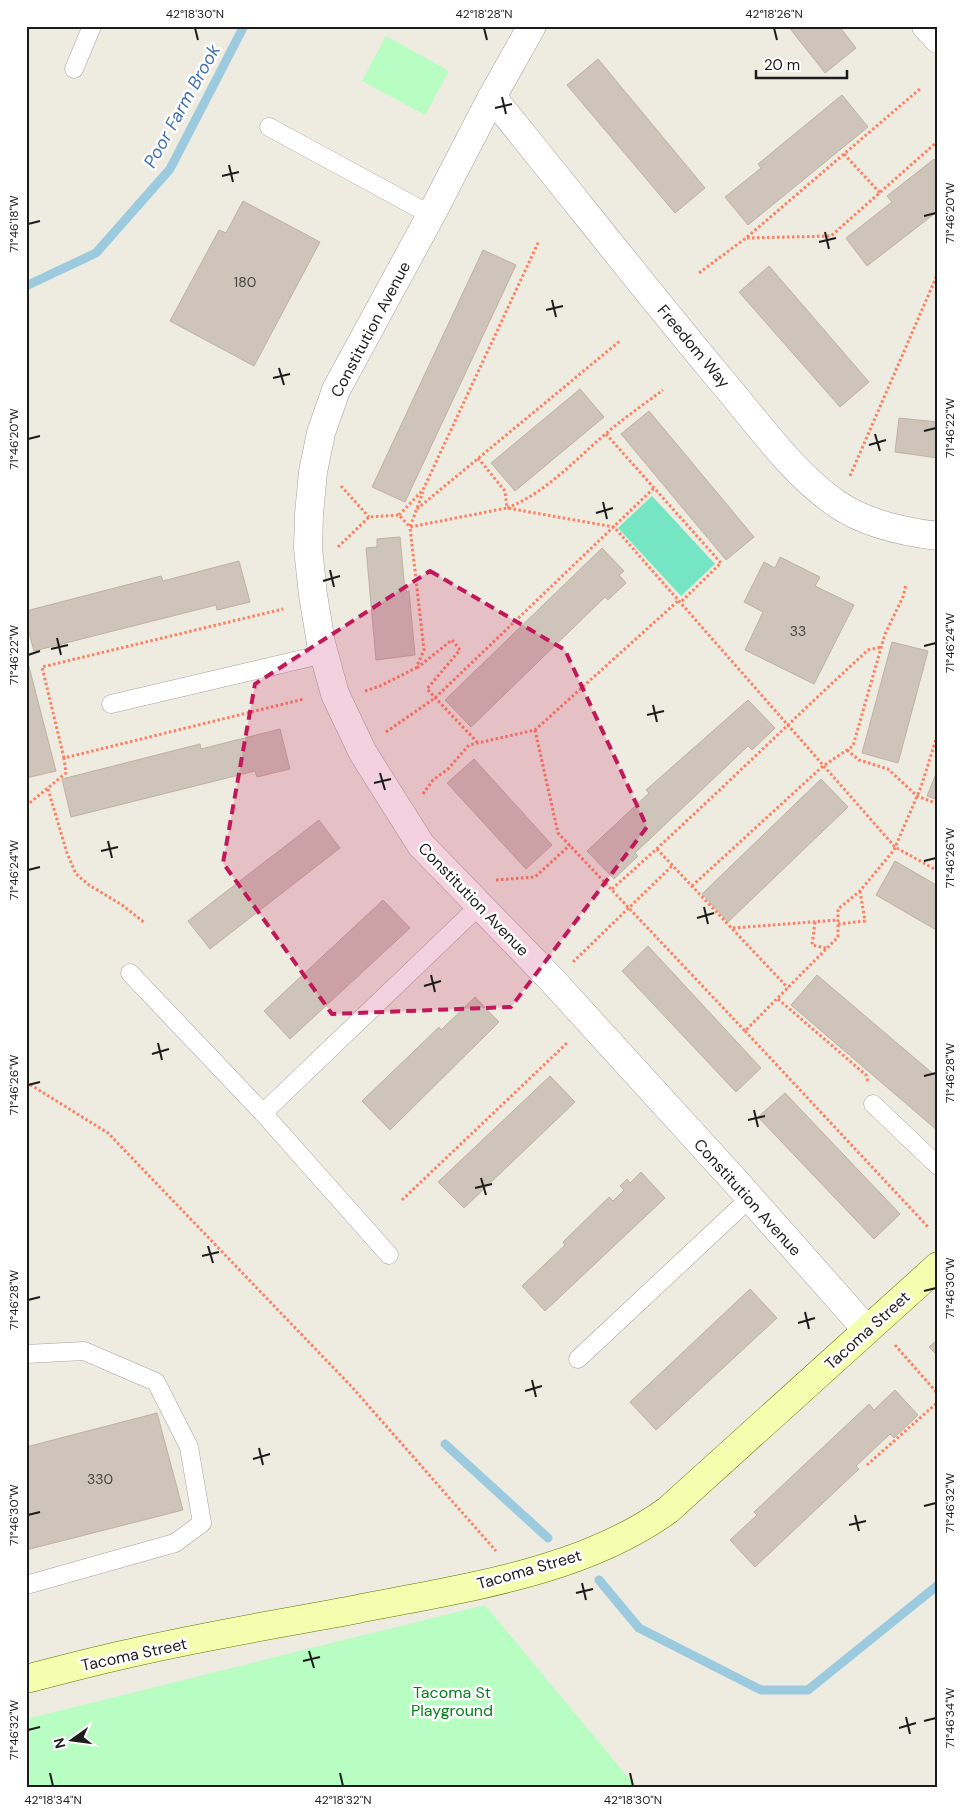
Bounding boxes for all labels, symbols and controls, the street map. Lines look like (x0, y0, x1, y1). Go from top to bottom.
text: 42°18'30"N (166, 6, 224, 22)
text: 42°18'28"N (455, 6, 513, 22)
text: 42°18'26"N (745, 6, 803, 22)
water label: Poor Farm Brook (138, 39, 226, 172)
scale bar (756, 48, 848, 80)
text: 20 m (764, 55, 800, 75)
text: 71°46'20"W (942, 182, 958, 244)
text: 71°46'18"W (6, 195, 22, 253)
street label: Constitution Avenue (326, 258, 415, 401)
house number: 180 (234, 273, 256, 291)
street label: Freedom Way (653, 300, 735, 392)
text: 71°46'22"W (942, 398, 958, 458)
text: 71°46'20"W (6, 408, 22, 470)
text: 71°46'24"W (942, 613, 958, 673)
house number: 33 (790, 622, 806, 640)
text: 71°46'22"W (6, 625, 22, 685)
text: 71°46'26"W (942, 827, 958, 888)
street label: Constitution Avenue (414, 838, 534, 961)
text: 71°46'24"W (6, 840, 22, 900)
text: 71°46'28"W (942, 1043, 958, 1103)
text: 71°46'26"W (6, 1054, 22, 1115)
street label: Constitution Avenue (689, 1134, 806, 1260)
text: 71°46'30"W (942, 1257, 958, 1319)
text: 71°46'28"W (6, 1270, 22, 1330)
street label: Tacoma Street (820, 1287, 914, 1374)
house number: 330 (87, 1470, 113, 1488)
text: 71°46'32"W (942, 1473, 958, 1533)
text: 71°46'30"W (6, 1484, 22, 1546)
street label: Tacoma Street (474, 1545, 584, 1594)
street label: Tacoma Street (79, 1633, 189, 1676)
park label: Tacoma St Playground (411, 1682, 493, 1721)
text: 71°46'34"W (942, 1687, 958, 1748)
text: 71°46'32"W (6, 1700, 22, 1760)
north arrow (48, 1716, 98, 1766)
text: N (49, 1736, 69, 1750)
text: 42°18'34"N (24, 1792, 82, 1808)
text: 42°18'32"N (314, 1792, 372, 1808)
text: 42°18'30"N (604, 1792, 662, 1808)

